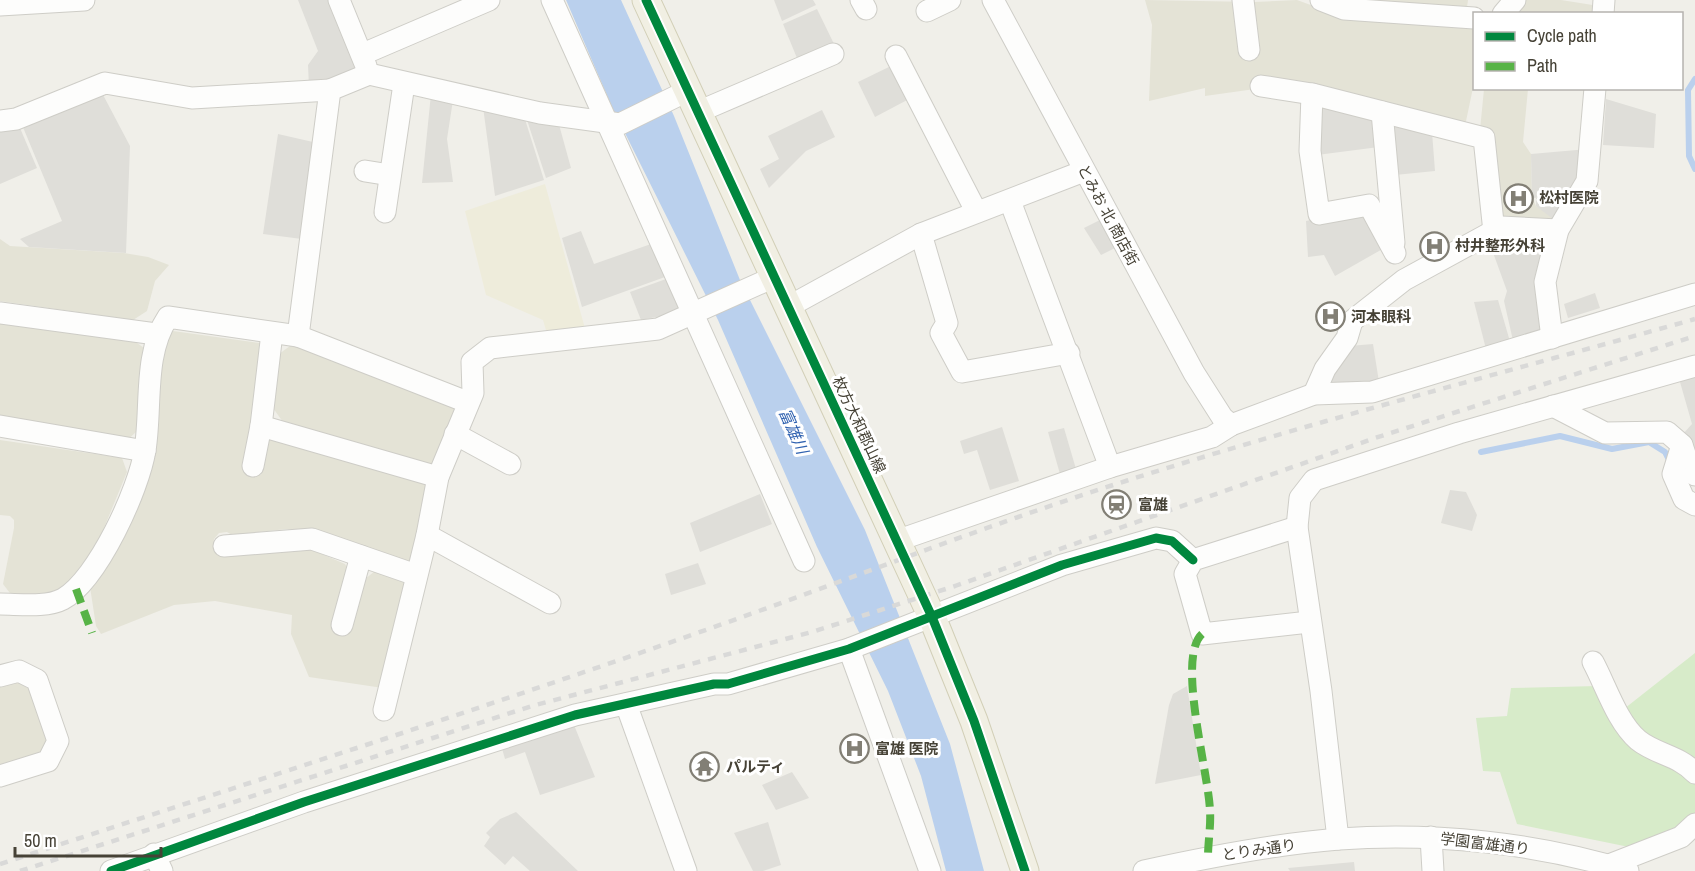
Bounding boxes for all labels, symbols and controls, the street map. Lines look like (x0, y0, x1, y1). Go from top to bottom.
legend (1473, 12, 1683, 90)
text: Cycle path (1527, 23, 1597, 48)
text: Path (1527, 53, 1557, 78)
street label: とみお 北 商店街 (1073, 160, 1144, 269)
hospital icon: 松村医院 (1502, 182, 1534, 214)
place label: 松村医院 (1539, 187, 1599, 208)
hospital icon: 村井整形外科 (1418, 230, 1450, 262)
place label: 村井整形外科 (1455, 235, 1545, 256)
hospital icon: 河本眼科 (1314, 301, 1346, 333)
place label: 河本眼科 (1351, 306, 1411, 327)
street label: 枚方大和郡山線 (828, 373, 891, 477)
water label: 富雄川 (774, 405, 815, 459)
station icon: 富雄 (1101, 489, 1133, 521)
place label: 富雄 (1138, 494, 1168, 515)
hospital icon: 富雄 医院 (838, 733, 870, 765)
place label: 富雄 医院 (875, 738, 938, 759)
temple icon: パルティ (689, 751, 721, 783)
place label: パルティ (726, 756, 785, 777)
scale bar (15, 820, 160, 858)
text: 50 m (24, 828, 57, 853)
street label: 学園富雄通り (1439, 828, 1531, 859)
street label: とりみ通り (1220, 834, 1298, 865)

